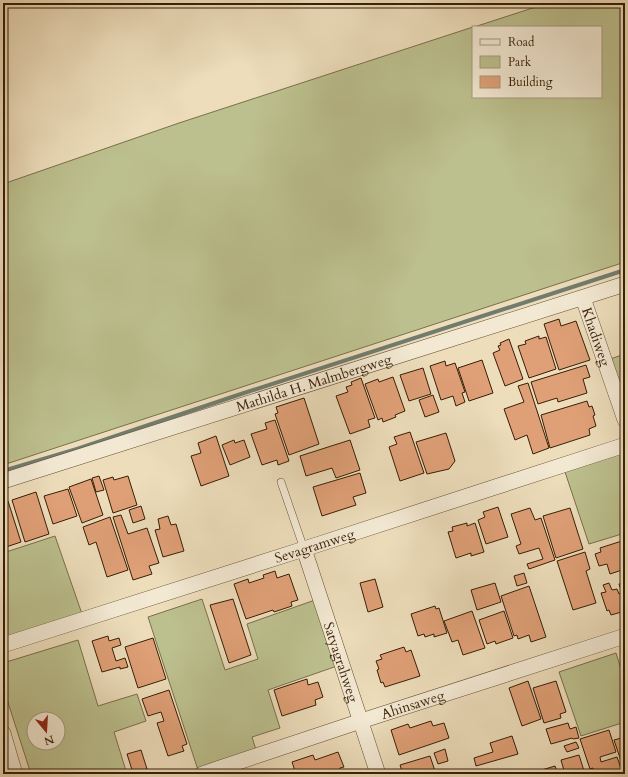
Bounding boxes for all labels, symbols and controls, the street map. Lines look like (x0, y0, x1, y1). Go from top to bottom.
legend (472, 26, 602, 98)
text: Road (508, 34, 535, 50)
text: Park (508, 54, 532, 70)
text: Building (508, 74, 553, 90)
street label: Khadiweg (577, 305, 615, 369)
street label: Mathilda H. Malmbergweg (234, 349, 394, 417)
street label: Sevagramweg (272, 524, 357, 568)
street label: Satyagrahweg (319, 620, 363, 705)
street label: Ahinsaweg (379, 686, 447, 724)
north arrow (26, 711, 66, 751)
text: N (42, 731, 56, 749)

